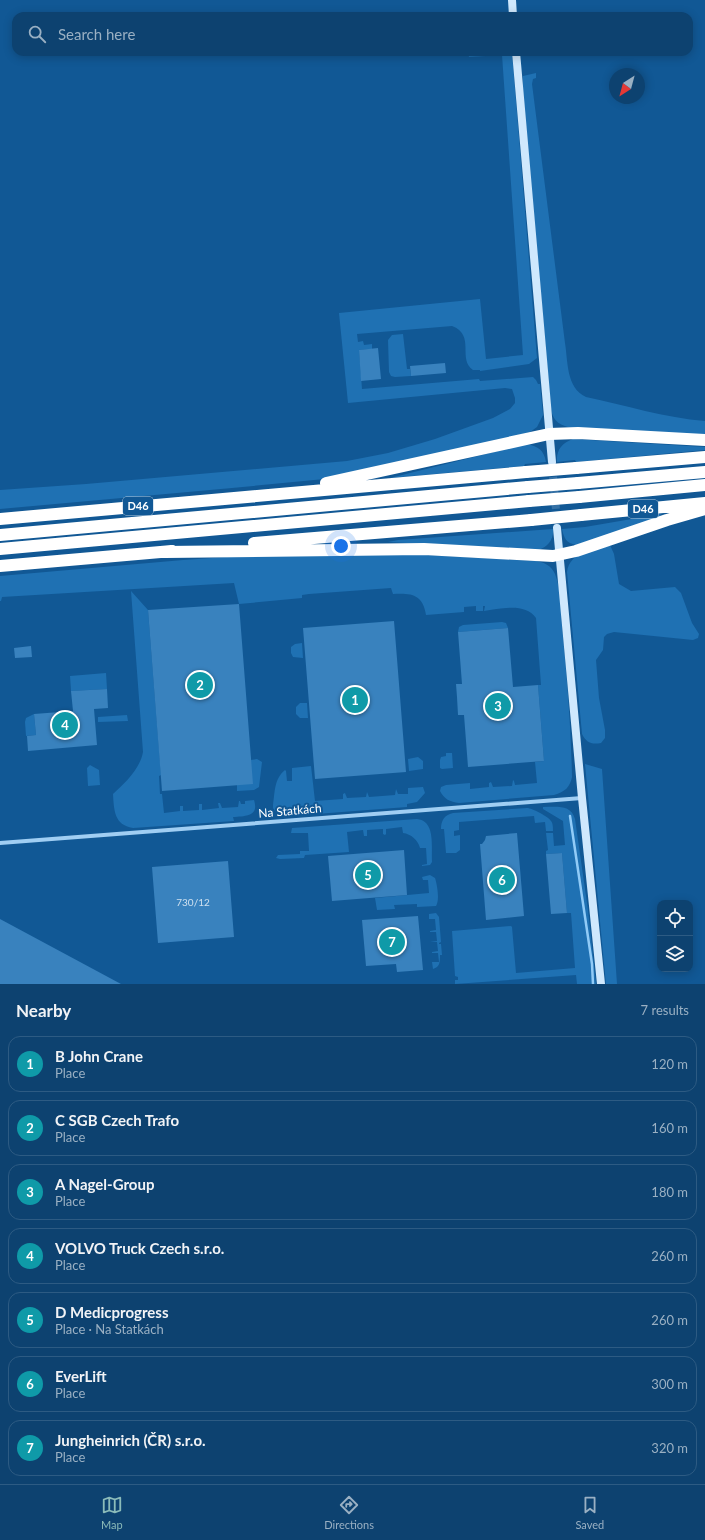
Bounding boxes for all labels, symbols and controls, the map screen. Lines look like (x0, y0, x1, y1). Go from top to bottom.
search box (12, 12, 693, 56)
icon: search (26, 23, 48, 45)
text: Search here (58, 25, 135, 43)
north arrow (609, 68, 645, 104)
road number: D46 (123, 497, 153, 515)
road number: D46 (628, 500, 658, 518)
your location (331, 536, 351, 556)
pin: 2 (187, 670, 213, 700)
pin: 1 (342, 685, 368, 715)
pin: 3 (485, 691, 511, 721)
pin: 4 (52, 710, 78, 740)
street label: Na Statkách (258, 800, 322, 821)
pin: 5 (355, 860, 381, 890)
pin: 6 (489, 865, 515, 895)
house number: 730/12 (176, 896, 210, 908)
map controls (657, 900, 693, 972)
button: locate (657, 900, 693, 936)
pin: 7 (379, 927, 405, 957)
button: layers (657, 936, 693, 972)
text: Nearby (16, 1000, 71, 1021)
text: 7 results (641, 1002, 689, 1018)
text: B John Crane (55, 1047, 143, 1065)
text: 1 (26, 1056, 34, 1072)
text: 120 m (651, 1056, 688, 1072)
text: Place (55, 1065, 85, 1081)
text: C SGB Czech Trafo (55, 1111, 179, 1129)
text: 2 (26, 1120, 34, 1136)
text: 160 m (651, 1120, 688, 1136)
text: Place (55, 1129, 85, 1145)
text: A Nagel-Group (55, 1175, 154, 1193)
text: 3 (26, 1184, 34, 1200)
text: 180 m (651, 1184, 688, 1200)
text: Place (55, 1193, 85, 1209)
text: VOLVO Truck Czech s.r.o. (55, 1239, 224, 1257)
text: 4 (26, 1248, 34, 1264)
text: 260 m (651, 1248, 688, 1264)
text: Place (55, 1257, 85, 1273)
text: D Medicprogress (55, 1303, 169, 1321)
text: 5 (26, 1312, 34, 1328)
text: 260 m (651, 1312, 688, 1328)
text: Place · Na Statkách (55, 1321, 164, 1337)
text: EverLift (55, 1367, 107, 1385)
text: 6 (26, 1376, 34, 1392)
text: 300 m (651, 1376, 688, 1392)
text: Place (55, 1385, 85, 1401)
text: Jungheinrich (ČR) s.r.o. (55, 1431, 206, 1449)
text: 7 (26, 1440, 34, 1456)
text: 320 m (651, 1440, 688, 1456)
text: Place (55, 1449, 85, 1465)
tab: Map (101, 1494, 123, 1531)
tab: Directions (324, 1494, 374, 1531)
tab: Saved (575, 1494, 604, 1531)

